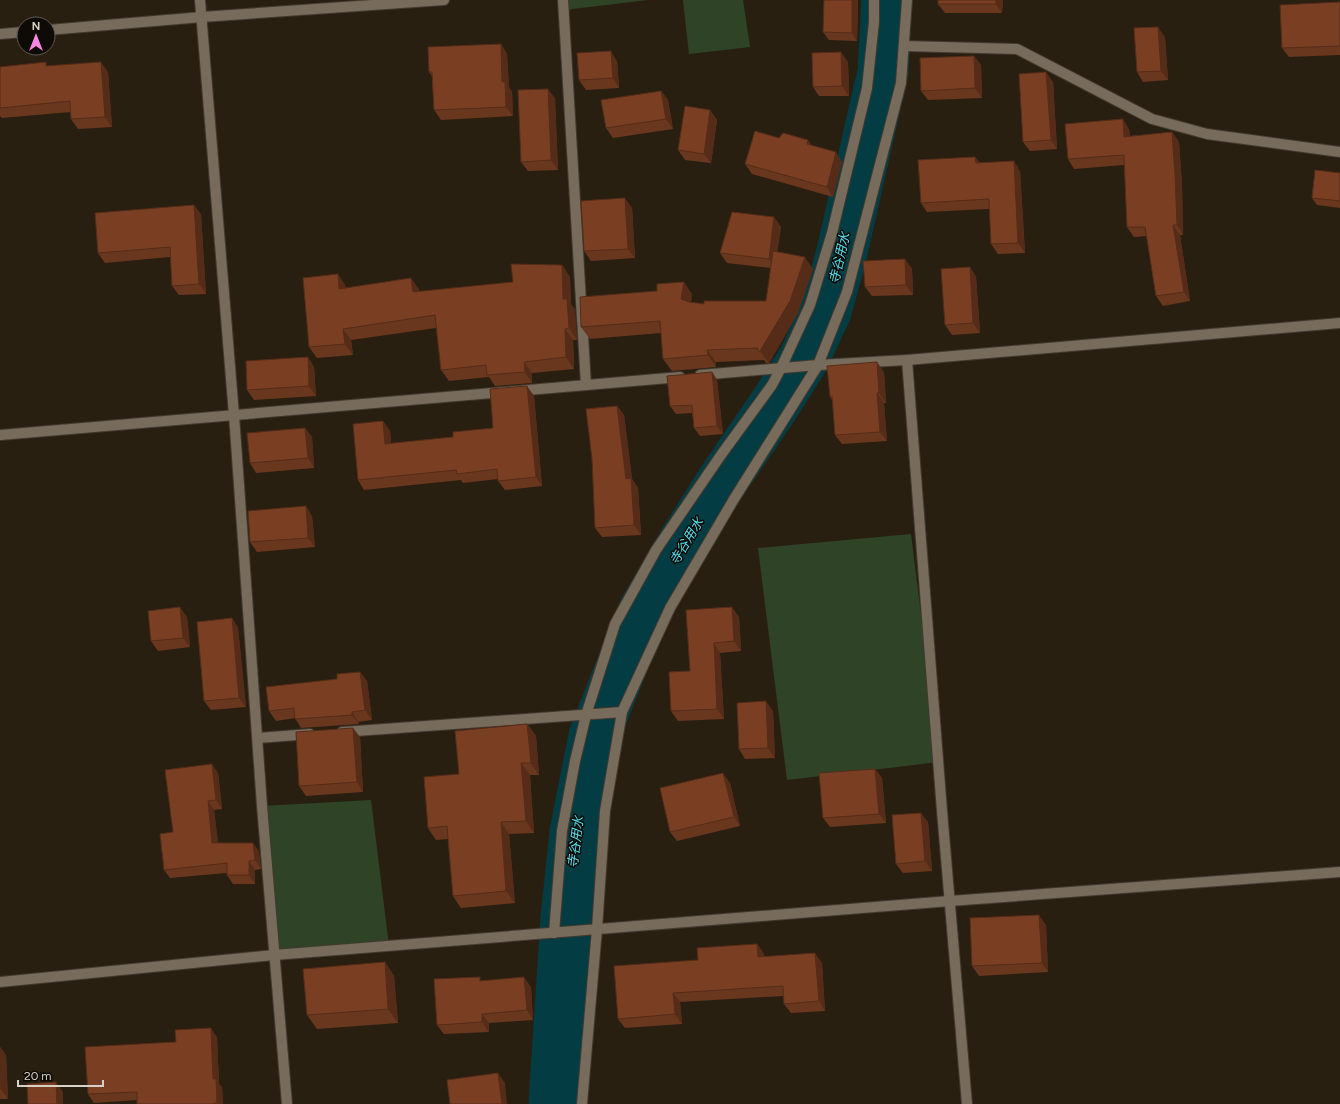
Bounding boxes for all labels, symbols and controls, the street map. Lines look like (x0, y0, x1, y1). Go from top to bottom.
north arrow (16, 16, 56, 56)
text: N (32, 20, 40, 33)
water label: 寺谷用水 (826, 229, 853, 285)
water label: 寺谷用水 (667, 513, 707, 567)
water label: 寺谷用水 (565, 813, 586, 869)
scale bar (18, 1062, 103, 1088)
text: 20 m (24, 1069, 52, 1083)

